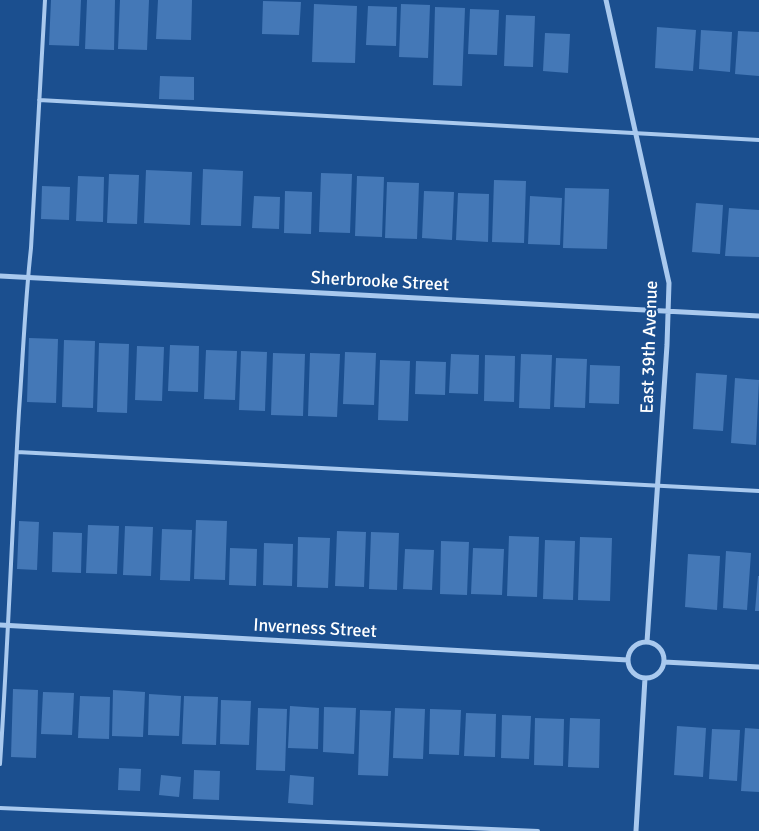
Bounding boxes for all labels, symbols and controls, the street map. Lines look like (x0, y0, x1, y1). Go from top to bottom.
street label: Sherbrooke Street (310, 268, 450, 296)
street label: East 39th Avenue (637, 280, 663, 414)
street label: Inverness Street (253, 615, 377, 643)

